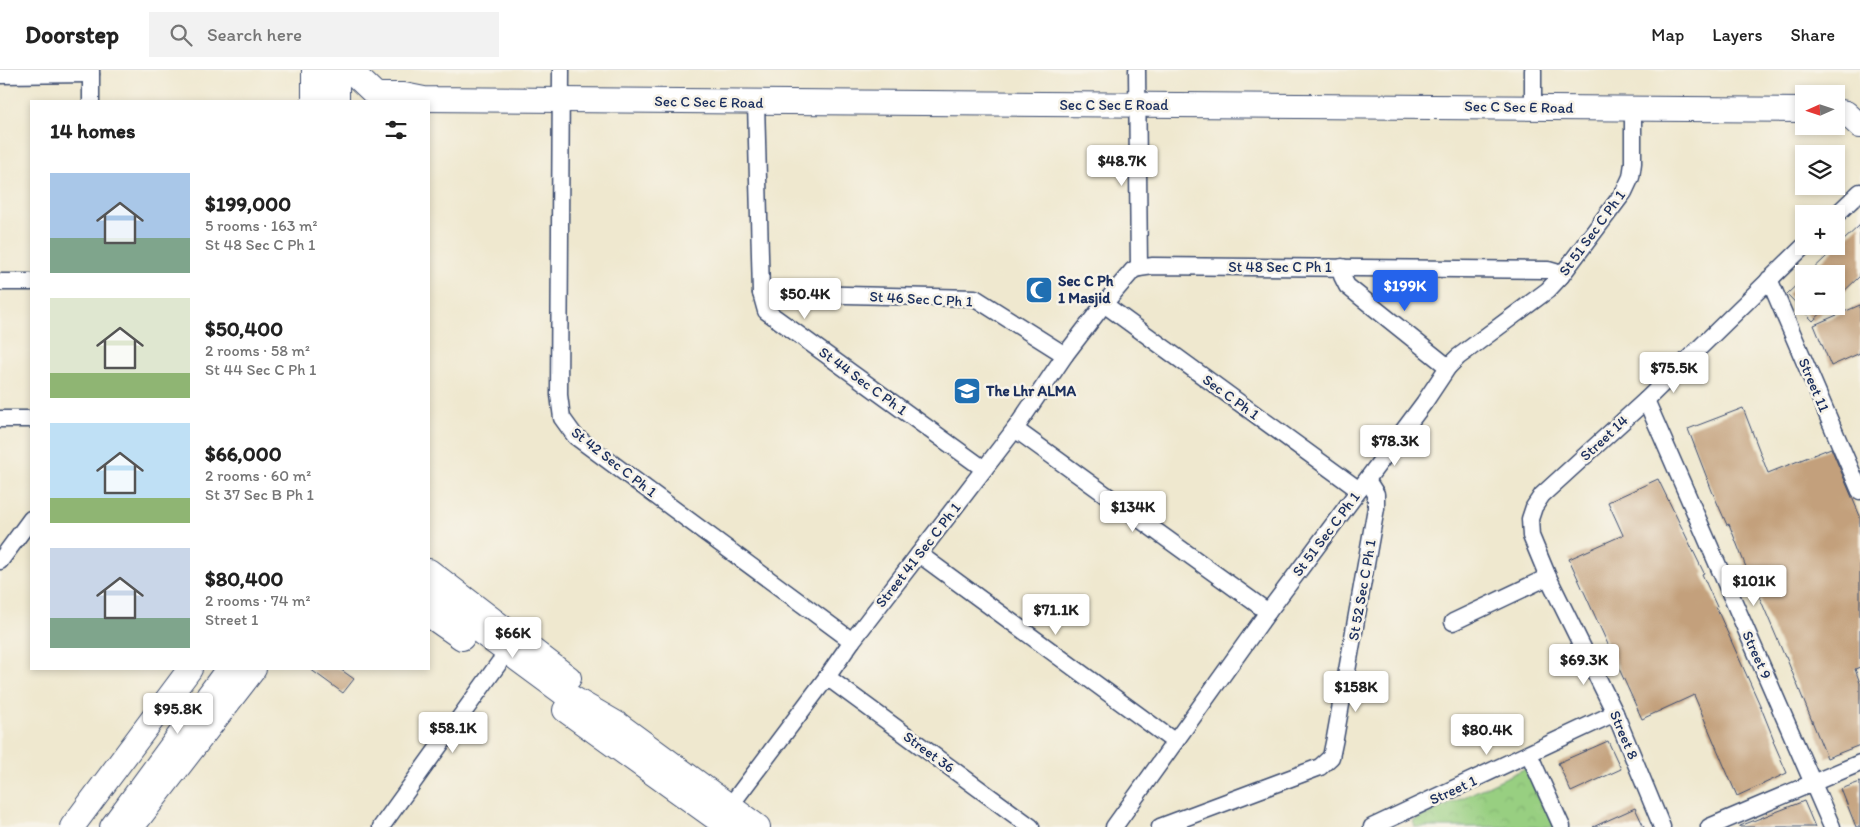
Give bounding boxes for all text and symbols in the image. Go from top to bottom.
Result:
search box [149,12,499,57]
text: Doorstep [25,20,119,49]
icon: search [167,21,195,49]
text: Search here [207,23,302,46]
text: Map [1651,24,1684,46]
text: Layers [1712,24,1762,46]
text: Share [1790,24,1835,46]
north arrow [1795,85,1845,135]
map controls [1795,85,1845,315]
street label: Sec C Sec E Road [654,92,764,112]
street label: Sec C Sec E Road [1059,96,1169,114]
street label: Sec C Sec E Road [1464,97,1574,117]
icon: filters [382,116,410,144]
text: 14 homes [50,118,135,143]
pin: $48.7K [1081,144,1163,187]
button: layers [1795,145,1845,195]
text: $48.7K [1098,151,1146,170]
street label: St 51 Sec C Ph 1 [1555,187,1629,279]
text: $199,000 [205,191,291,216]
icon: home [90,193,150,253]
button: + [1795,205,1845,255]
text: 5 rooms · 163 m² [205,216,317,235]
text: St 48 Sec C Ph 1 [205,235,316,254]
street label: St 48 Sec C Ph 1 [1228,258,1332,276]
button: − [1795,265,1845,315]
pin: $199K [1370,270,1440,312]
place label: Sec C Ph 1 Masjid [1058,272,1114,308]
mosque icon: Sec C Ph 1 Masjid [1024,275,1054,305]
text: $199K [1384,276,1426,295]
pin: $50.4K [764,278,846,320]
text: $50.4K [780,284,830,303]
street label: St 46 Sec C Ph 1 [869,287,973,311]
text: $50,400 [205,316,283,341]
icon: home [90,318,150,378]
text: 2 rooms · 58 m² [205,341,310,360]
street label: St 44 Sec C Ph 1 [815,343,911,419]
pin: $75.5K [1633,352,1715,394]
street label: Street 11 [1795,355,1833,415]
text: $75.5K [1650,358,1698,377]
text: St 44 Sec C Ph 1 [205,360,316,379]
street label: Sec C Ph 1 [1199,370,1263,424]
school or university icon: The Lhr ALMA [952,376,982,406]
place label: The Lhr ALMA [985,382,1077,400]
street label: Street 14 [1576,411,1632,465]
street label: St 42 Sec C Ph 1 [568,423,660,501]
pin: $78.3K [1354,424,1436,467]
text: $78.3K [1371,431,1419,450]
text: $66,000 [205,441,282,466]
icon: home [90,443,150,503]
text: 2 rooms · 60 m² [205,466,311,485]
text: St 37 Sec B Ph 1 [205,485,314,504]
street label: St 51 Sec C Ph 1 [1288,488,1364,580]
pin: $134K [1098,490,1168,533]
text: $134K [1111,497,1155,516]
street label: Street 41 Sec C Ph 1 [871,499,965,611]
street label: St 52 Sec C Ph 1 [1344,538,1380,642]
pin: $101K [1719,564,1789,607]
text: $80,400 [205,566,284,591]
icon: home [90,568,150,628]
text: $101K [1732,571,1776,590]
text: 2 rooms · 74 m² [205,591,310,610]
pin: $71.1K [1015,594,1097,636]
text: $71.1K [1033,600,1079,619]
text: Street 1 [205,610,258,629]
pin: $66K [483,616,543,659]
text: $66K [495,623,531,642]
street label: Street 9 [1738,628,1776,682]
pin: $69.3K [1543,644,1625,686]
text: $69.3K [1560,650,1608,669]
pin: $158K [1321,670,1391,713]
text: $158K [1335,677,1377,696]
pin: $95.8K [137,692,219,735]
text: $95.8K [154,699,202,718]
street label: Street 8 [1606,708,1642,762]
pin: $58.1K [412,712,494,754]
pin: $80.4K [1446,714,1528,756]
text: $58.1K [430,718,476,737]
text: $80.4K [1462,720,1512,739]
street label: Street 36 [900,727,958,777]
street label: Street 1 [1427,771,1479,809]

